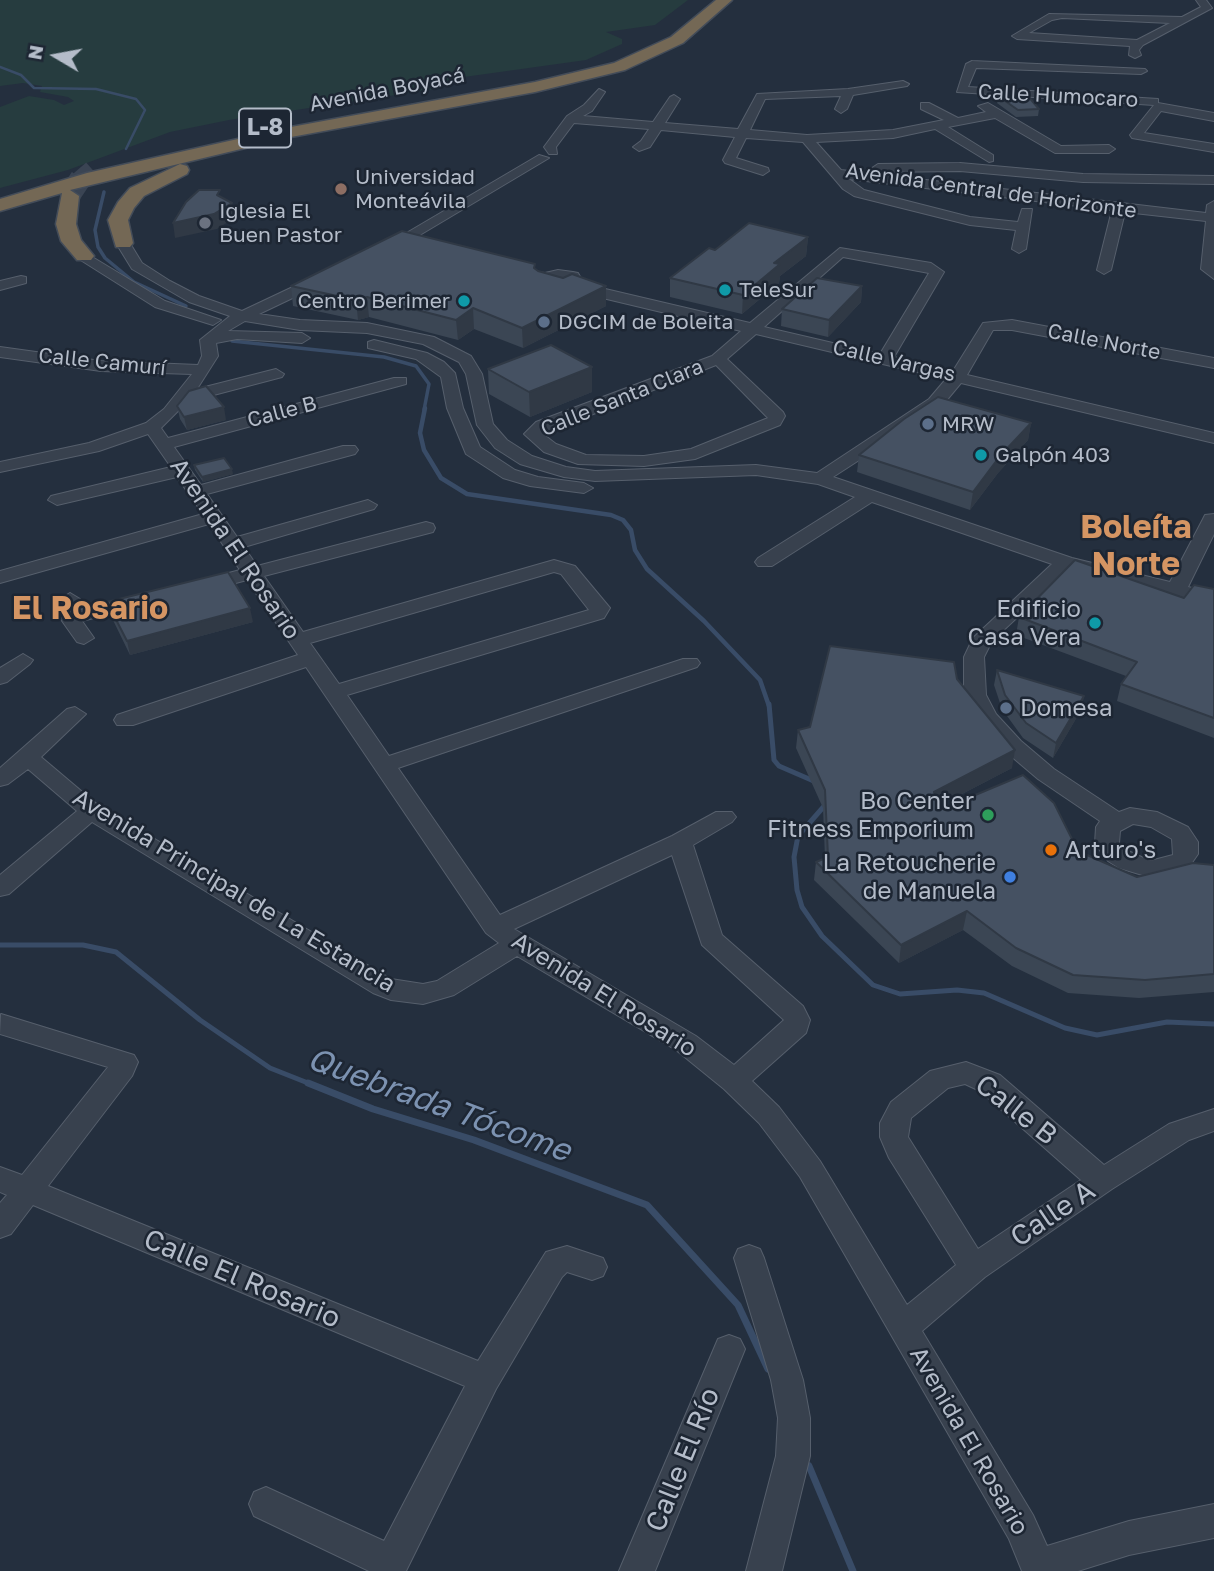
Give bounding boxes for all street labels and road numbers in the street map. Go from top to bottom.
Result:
street label: Avenida Boyacá [307,63,467,117]
street label: Calle Humocaro [977,79,1139,113]
road number: L-8 [239,108,291,148]
street label: Avenida Central de Horizonte [844,158,1138,224]
street label: Calle Norte [1045,319,1163,365]
street label: Calle Vargas [830,335,958,387]
street label: Calle Camurí [37,343,167,381]
street label: Calle Santa Clara [537,354,707,442]
street label: Calle B [245,391,319,433]
street label: Avenida El Rosario [164,453,306,645]
street label: Avenida Principal de La Estancia [67,783,401,999]
street label: Avenida El Rosario [506,927,702,1063]
street label: Calle B [968,1068,1064,1152]
street label: Calle A [1004,1174,1102,1254]
street label: Calle El Rosario [139,1222,345,1336]
street label: Avenida El Rosario [903,1342,1035,1540]
street label: Calle El Río [639,1383,727,1537]

